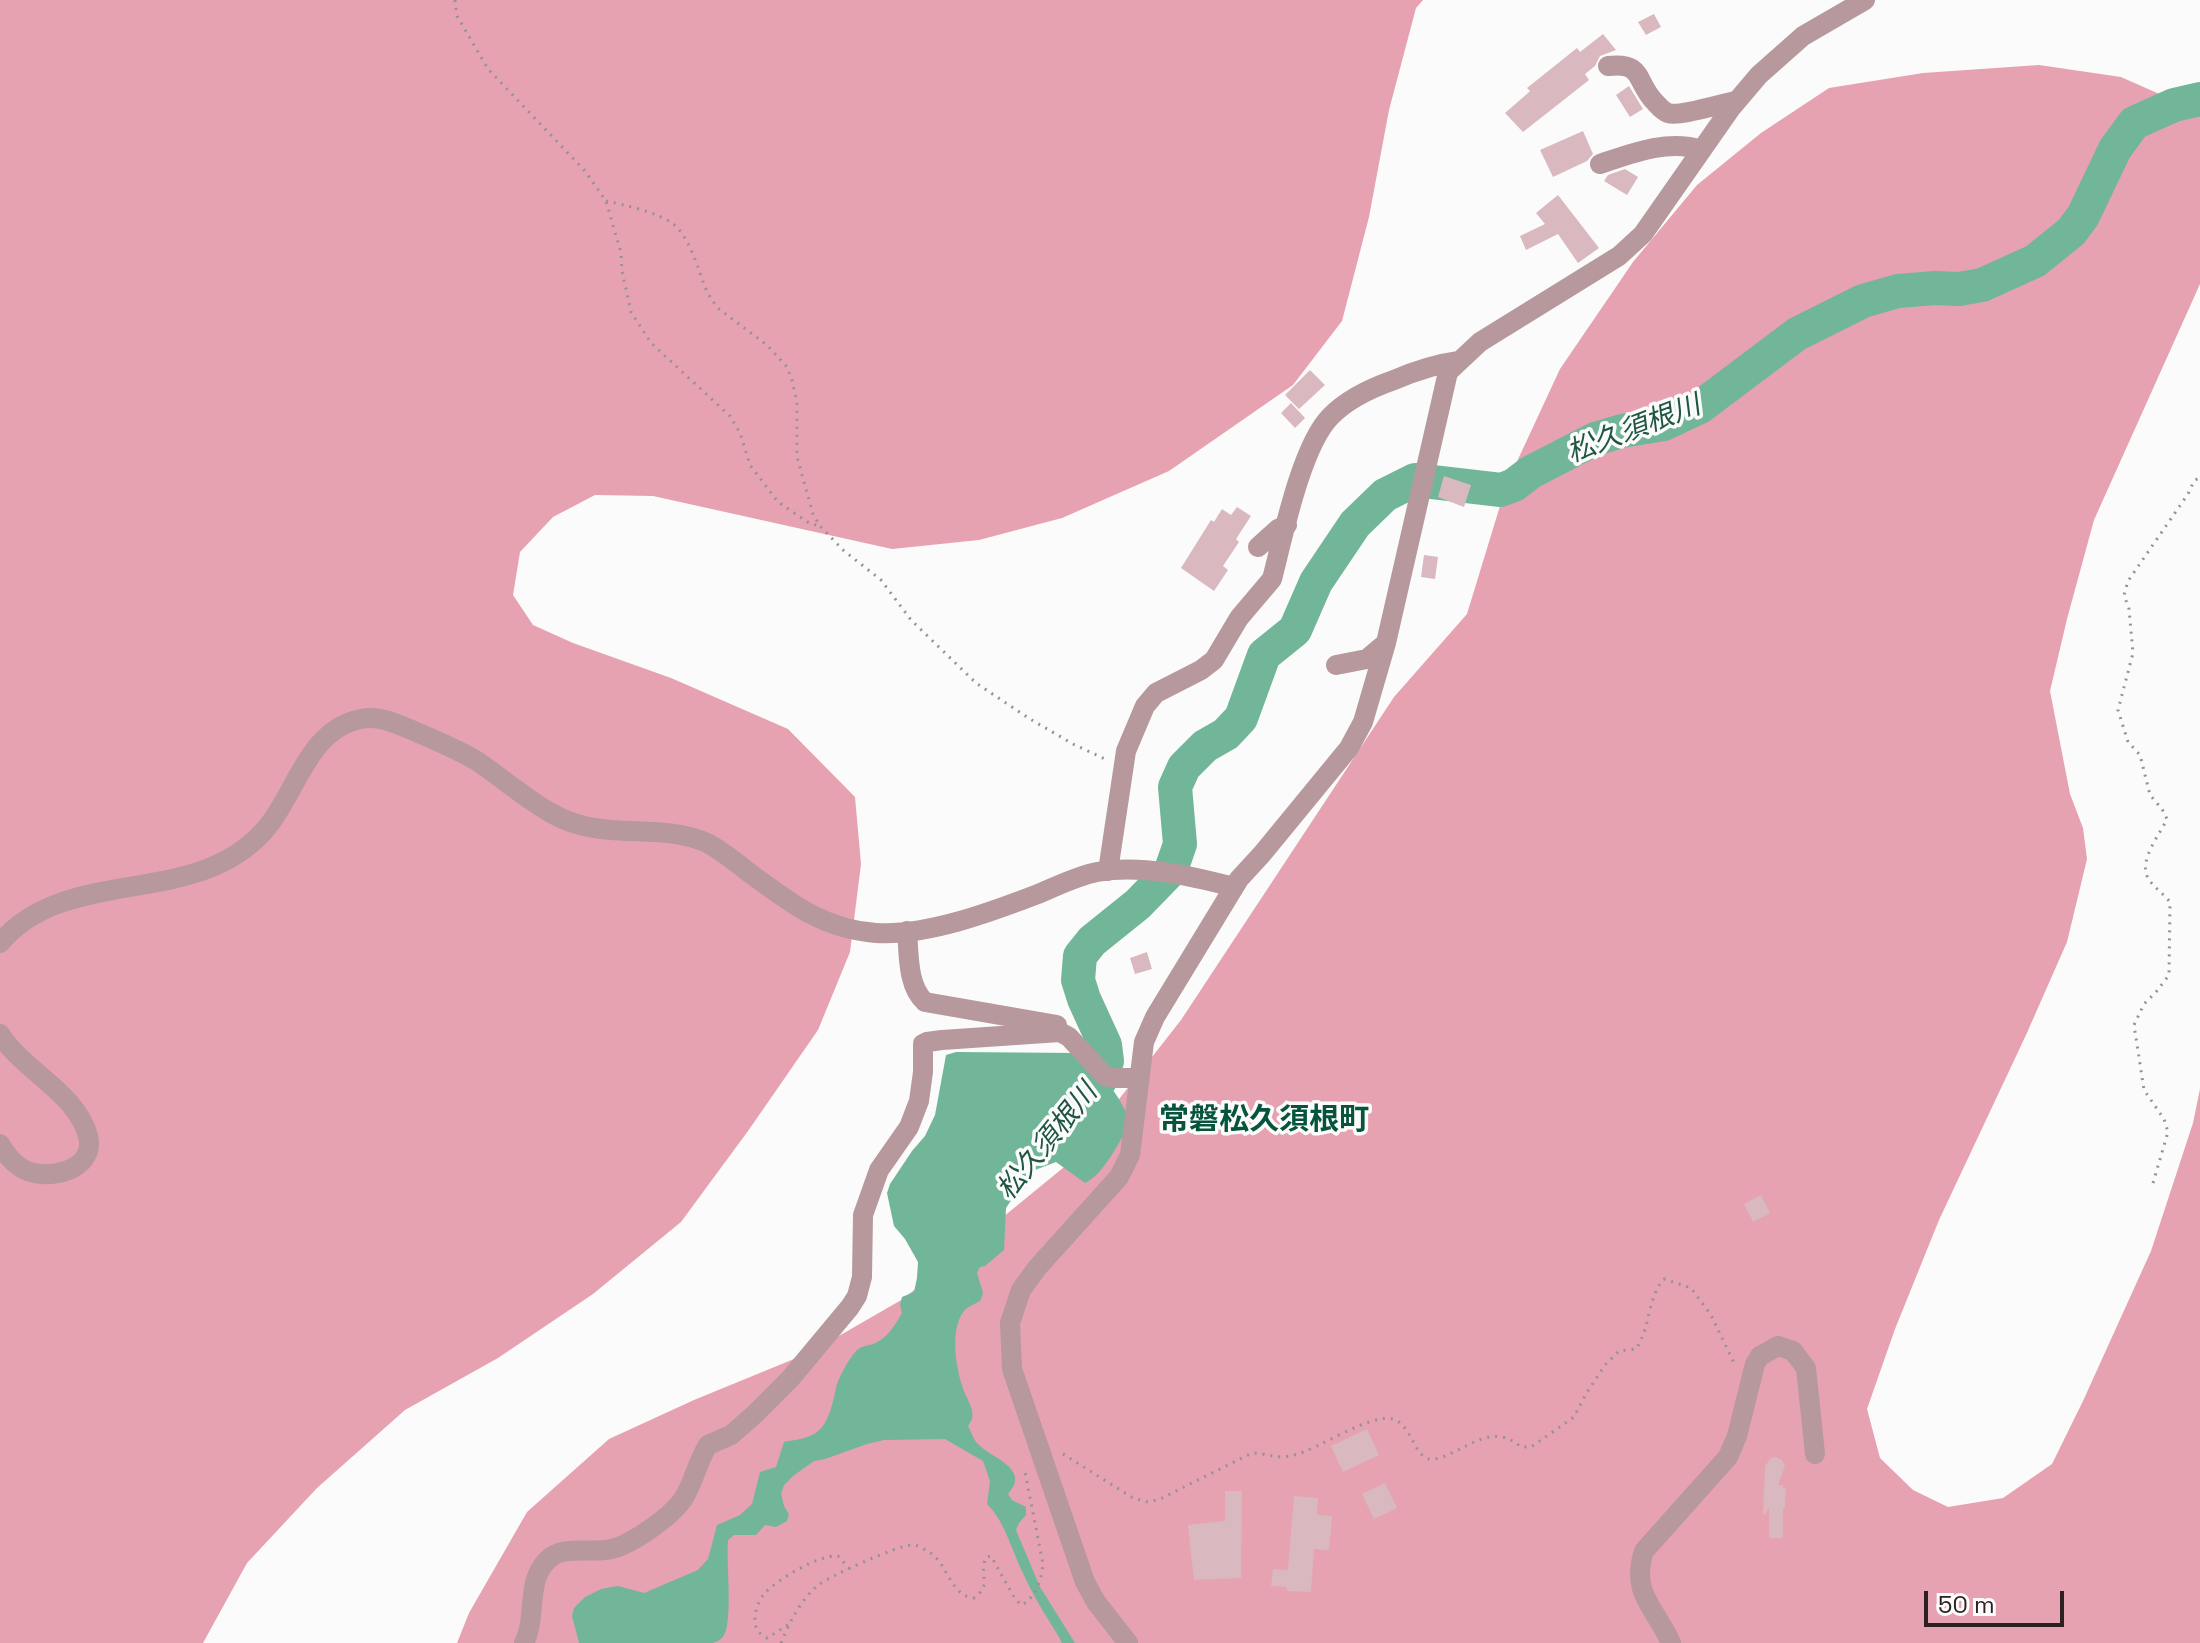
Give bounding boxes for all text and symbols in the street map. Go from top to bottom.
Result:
water label: 松久須根川 [1563,389,1705,471]
water label: 松久須根川 [991,1077,1105,1207]
district label: 常磐松久須根町 [1159,1103,1369,1139]
scale bar [1928,1575,2068,1625]
text: 50 m [1938,1589,1995,1620]

